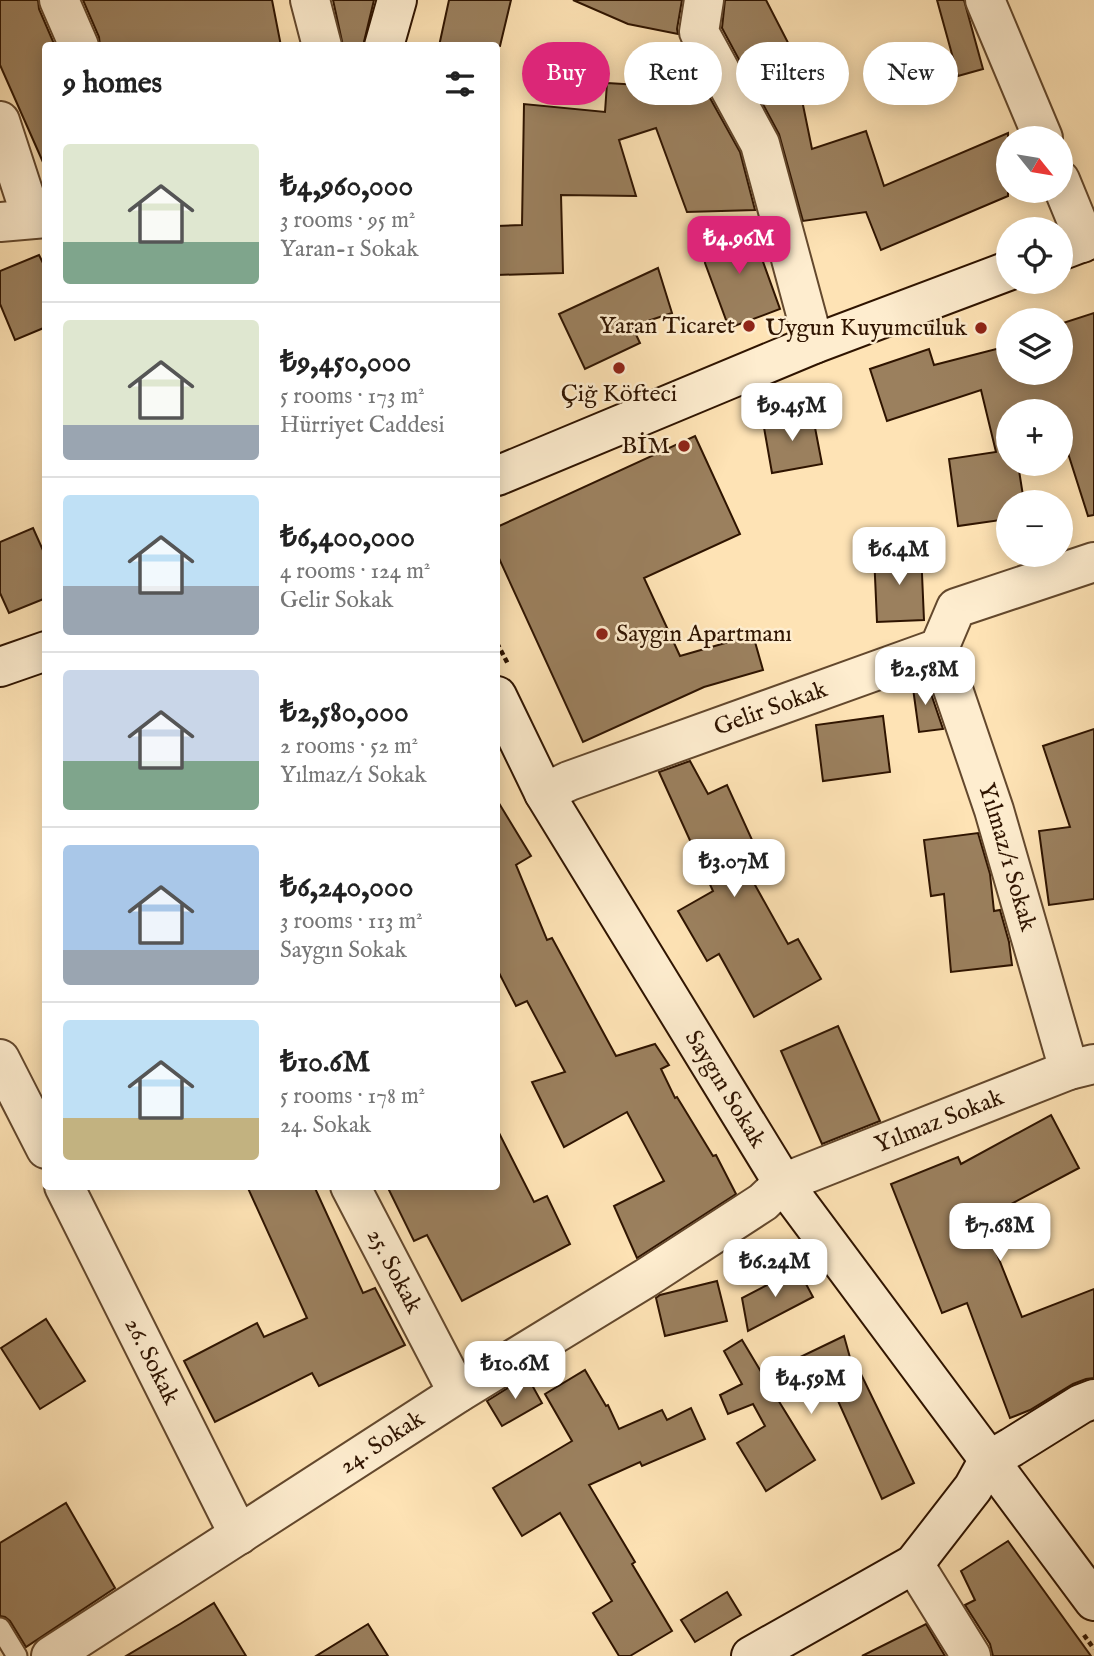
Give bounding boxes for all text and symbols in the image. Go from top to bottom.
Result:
chip: Buy [522,42,610,105]
chip: Rent [624,42,722,105]
chip: Filters [736,42,849,105]
chip: New [863,42,958,105]
text: 9 homes [63,65,162,103]
icon: filters [441,65,479,103]
north arrow [996,126,1073,203]
map controls [996,126,1073,567]
text: ₺4,960,000 [280,168,413,206]
icon: home [119,172,203,256]
text: 3 rooms · 95 m² [280,206,415,235]
pin: ₺4.96M [682,216,796,276]
button: locate [996,217,1073,294]
text: ₺4.96M [703,224,775,253]
text: Yaran-1 Sokak [280,235,419,264]
button: layers [996,308,1073,385]
place label: Yaran Ticaret [599,311,735,342]
place label: Uygun Kuyumculuk [765,313,967,344]
marker: Yaran Ticaret [741,318,757,334]
marker: Uygun Kuyumculuk [973,320,989,336]
text: ₺9,450,000 [280,344,411,382]
icon: home [119,348,203,432]
marker: Çiğ Köfteci [611,360,627,376]
place label: Çiğ Köfteci [561,379,677,410]
text: 5 rooms · 173 m² [280,382,425,411]
pin: ₺9.45M [735,384,849,443]
text: ₺9.45M [757,391,827,420]
button: + [996,399,1073,476]
text: Hürriyet Caddesi [280,411,445,440]
place label: BİM [621,431,670,462]
marker: BİM [676,438,692,454]
button: − [996,490,1073,567]
text: ₺6,400,000 [280,519,415,557]
icon: home [119,523,203,607]
pin: ₺6.4M [850,528,948,587]
text: ₺6.4M [869,535,929,564]
text: 4 rooms · 124 m² [280,557,430,586]
text: Gelir Sokak [280,586,393,615]
place label: Saygın Apartmanı [616,619,792,650]
marker: Saygın Apartmanı [594,626,610,642]
pin: ₺2.58M [868,648,982,707]
text: ₺2.58M [891,655,959,684]
street label: Gelir Sokak [710,674,832,743]
text: ₺2,580,000 [280,694,409,732]
icon: home [119,698,203,782]
text: 2 rooms · 52 m² [280,732,418,761]
text: Yılmaz/1 Sokak [280,761,427,790]
street label: Yılmaz/1 Sokak [970,779,1044,935]
pin: ₺3.07M [677,839,791,899]
text: ₺3.07M [699,847,769,876]
text: ₺6,240,000 [280,869,414,907]
icon: home [119,873,203,957]
text: 3 rooms · 113 m² [280,907,423,936]
text: Saygın Sokak [280,936,407,965]
street label: Saygın Sokak [678,1024,773,1154]
text: ₺10.6M [280,1044,370,1082]
icon: home [119,1048,203,1132]
text: 5 rooms · 178 m² [280,1082,425,1111]
street label: Yılmaz Sokak [870,1082,1008,1161]
text: 24. Sokak [280,1111,371,1140]
pin: ₺7.68M [943,1204,1057,1263]
text: ₺7.68M [965,1211,1035,1240]
street label: 25. Sokak [359,1223,429,1319]
pin: ₺6.24M [718,1240,832,1299]
text: ₺6.24M [739,1247,811,1276]
street label: 26. Sokak [117,1313,187,1410]
pin: ₺10.6M [458,1342,572,1401]
text: ₺10.6M [480,1349,550,1378]
pin: ₺4.59M [754,1356,868,1416]
text: ₺4.59M [776,1364,846,1393]
street label: 24. Sokak [334,1403,430,1481]

